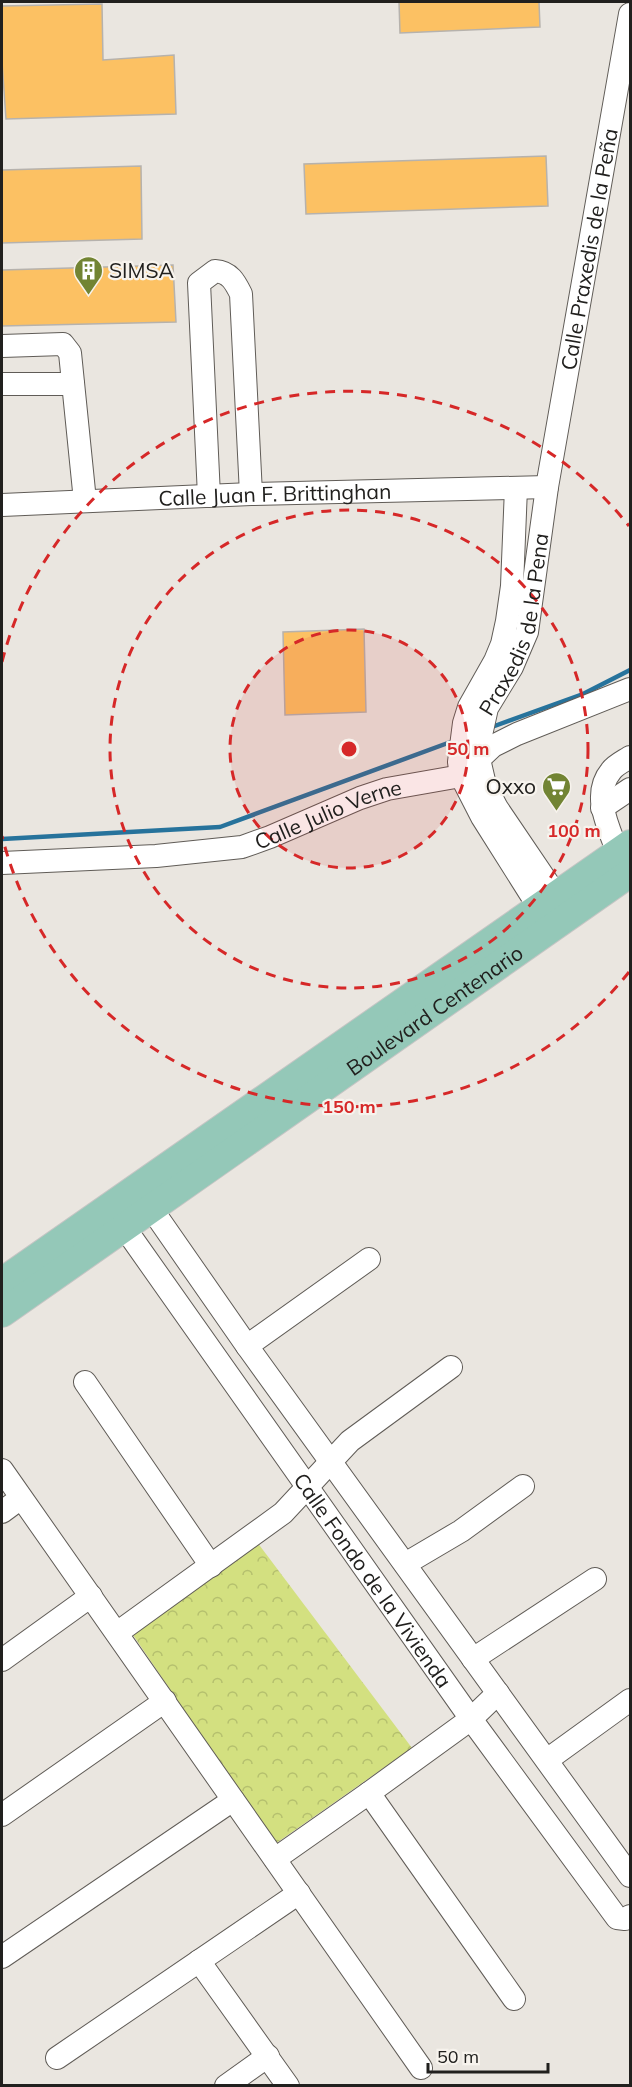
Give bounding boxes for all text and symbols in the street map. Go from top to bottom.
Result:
street label: Calle Praxedis de la Peña [555,126,623,372]
building icon: SIMSA [72,254,104,296]
place label: SIMSA [109,257,175,283]
street label: Calle Juan F. Brittinghan [158,478,392,511]
street label: Praxedis de la Pena [473,531,554,720]
text: 50 m [447,737,489,760]
centre of rings [339,739,359,759]
supermarket icon: Oxxo [541,770,573,812]
place label: Oxxo [486,773,536,799]
street label: Calle Julio Verne [251,774,403,854]
text: 100 m [547,819,601,842]
street label: Boulevard Centenario [341,939,528,1081]
text: 150 m [322,1095,376,1118]
street label: Calle Fondo de la Vivienda [288,1468,458,1692]
scale bar [428,2036,548,2074]
text: 50 m [437,2045,479,2068]

